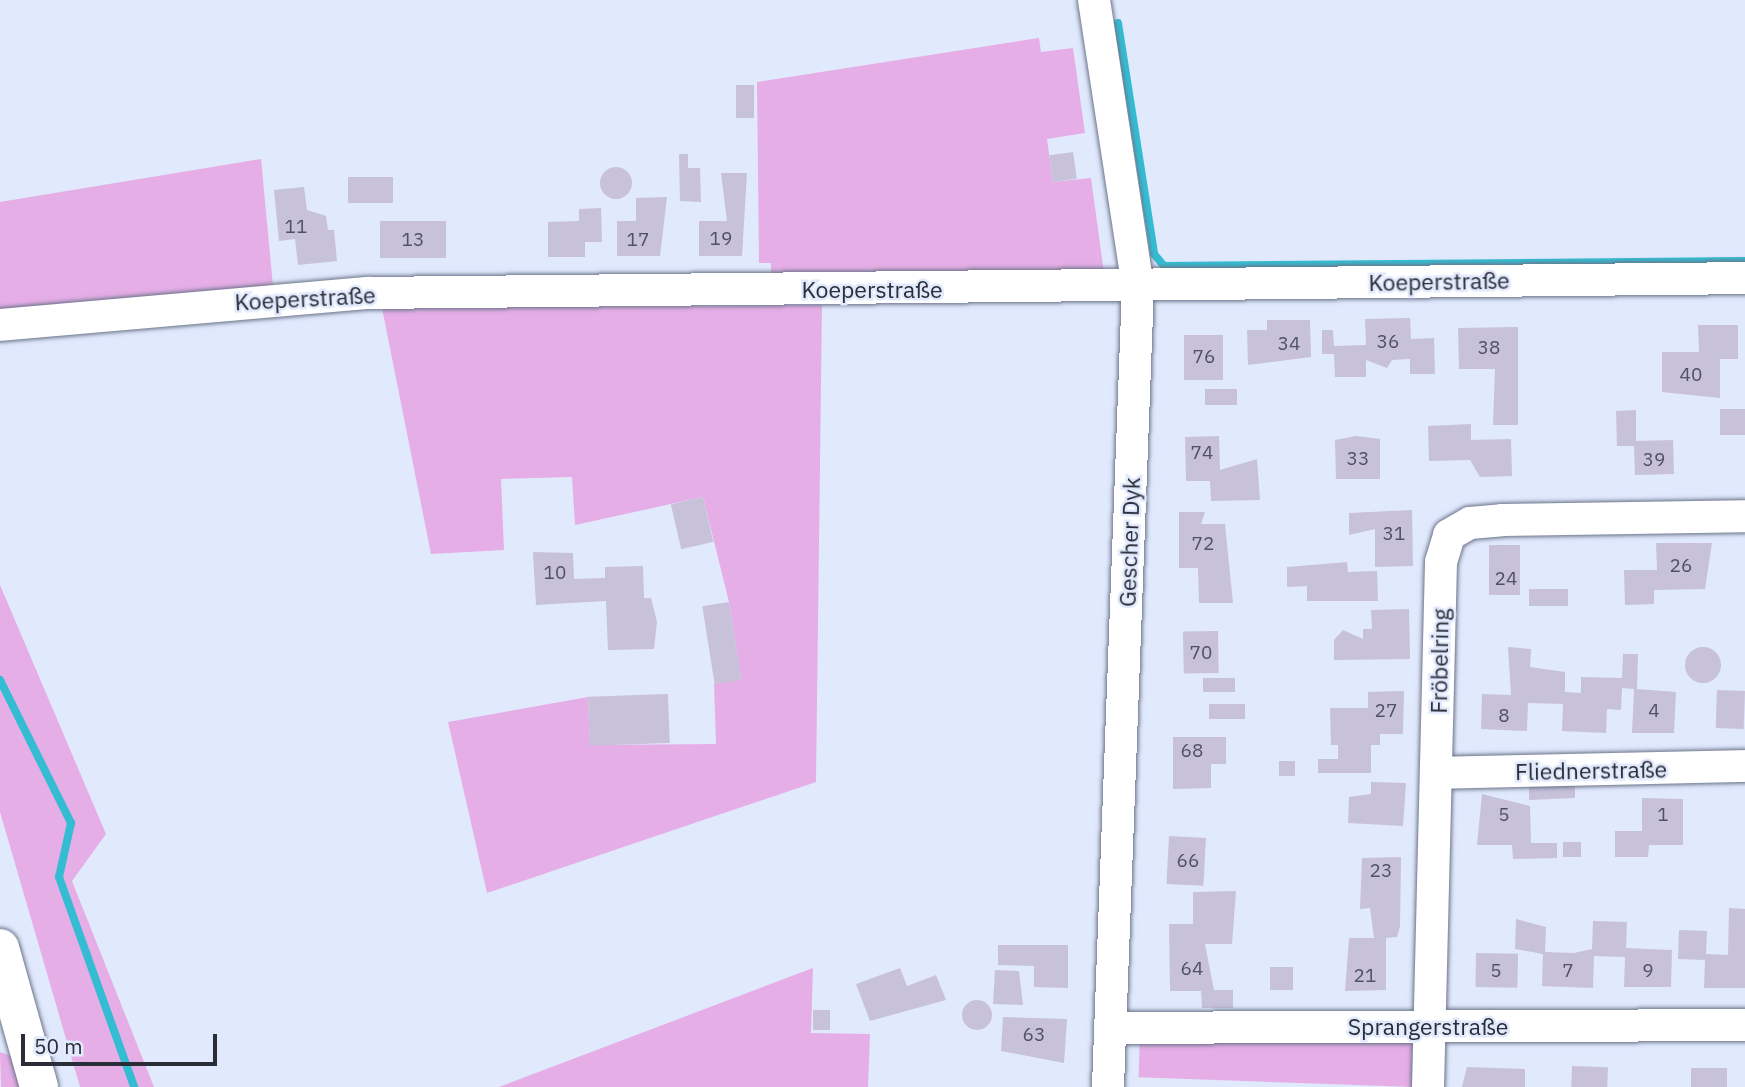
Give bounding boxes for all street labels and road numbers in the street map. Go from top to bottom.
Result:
street label: Koeperstraße [1368,266,1510,296]
street label: Koeperstraße [801,275,943,303]
street label: Koeperstraße [234,281,376,315]
street label: Gescher Dyk [1113,477,1145,607]
street label: Fröbelring [1424,608,1454,714]
street label: Fliednerstraße [1515,755,1667,785]
street label: Sprangerstraße [1348,1012,1508,1040]

